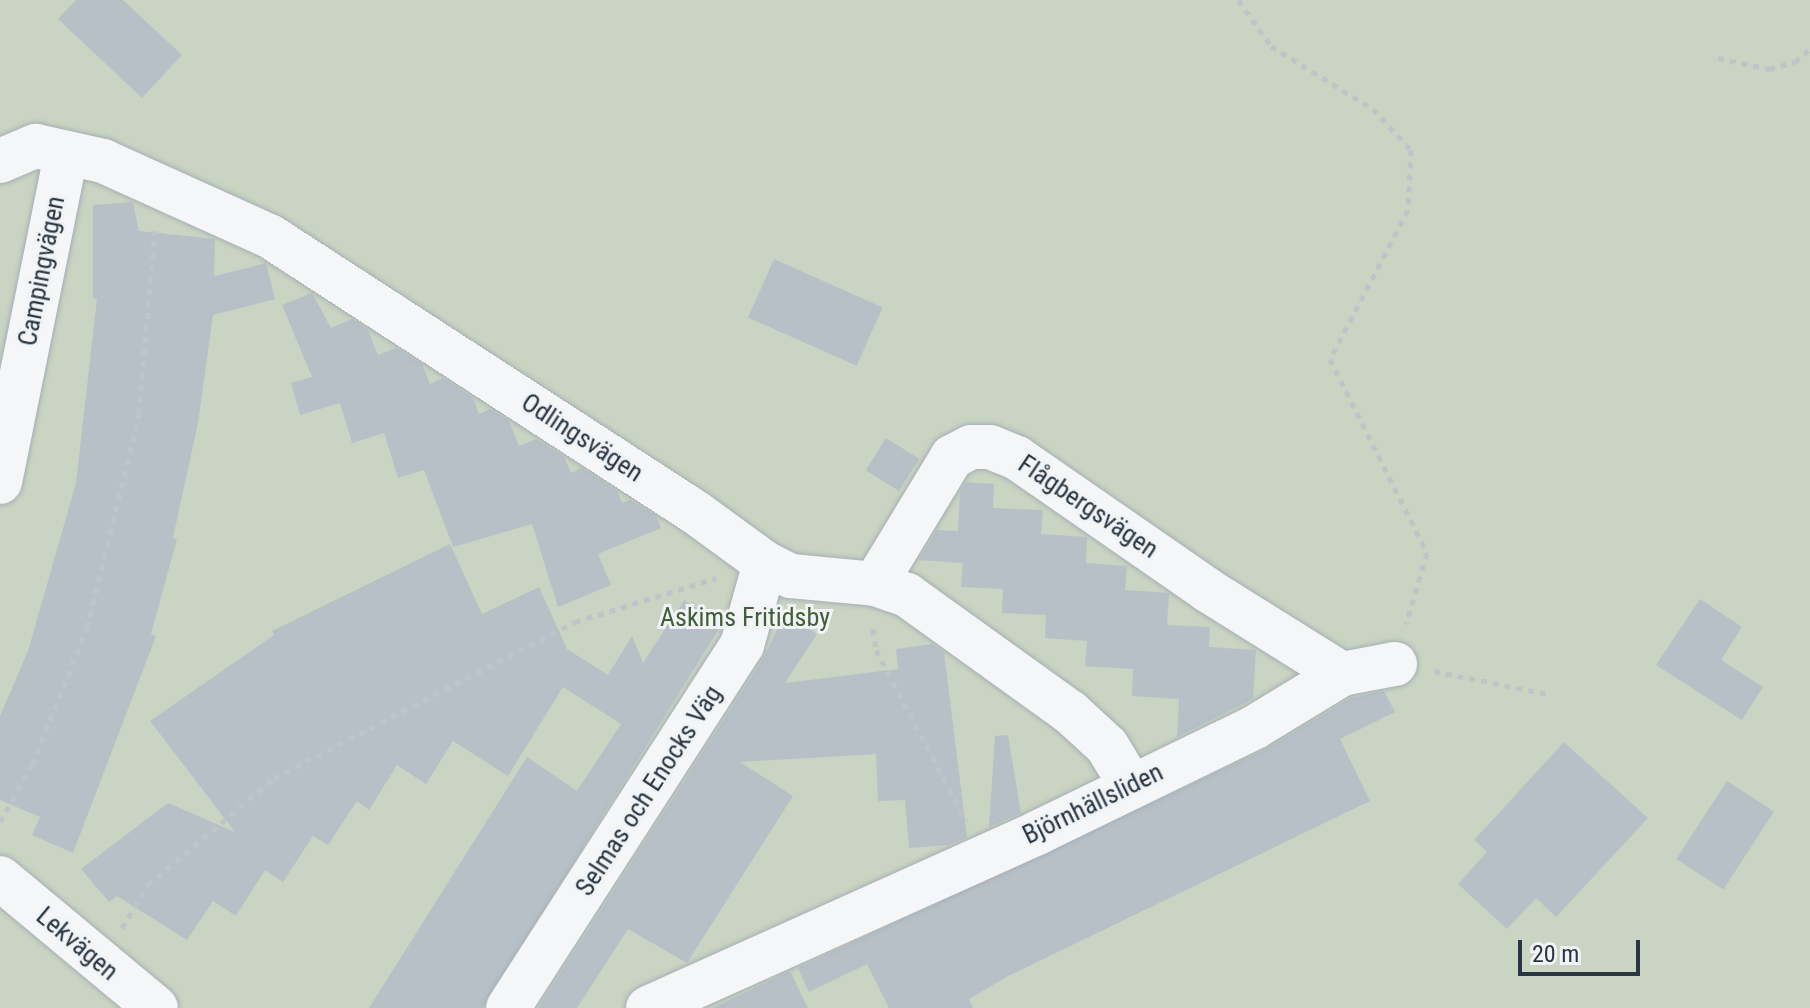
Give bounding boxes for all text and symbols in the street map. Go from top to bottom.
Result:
street label: Campingvägen [12,193,72,349]
street label: Odlingsvägen [515,387,649,489]
street label: Flågbergsvägen [1012,449,1164,565]
park label: Askims Fritidsby [660,602,830,634]
street label: Selmas och Enocks Väg [569,680,729,902]
street label: Björnhällsliden [1018,757,1168,851]
street label: Lekvägen [30,901,124,987]
scale bar [1522,924,1644,974]
text: 20 m [1532,940,1579,968]

